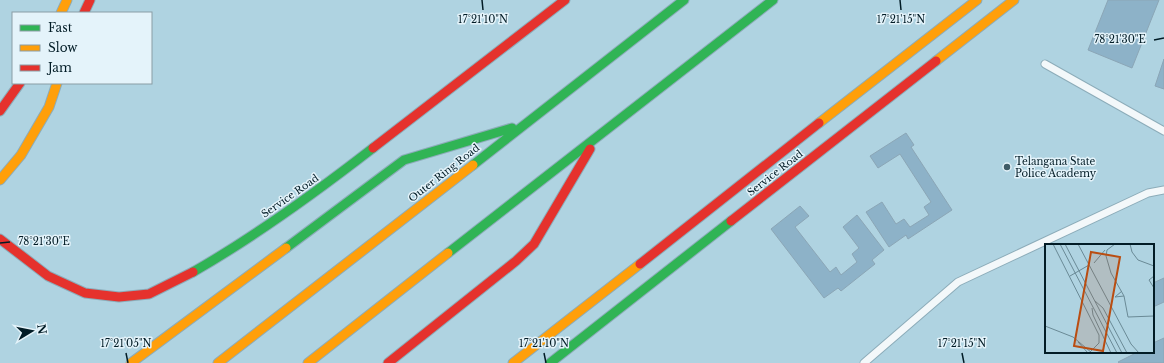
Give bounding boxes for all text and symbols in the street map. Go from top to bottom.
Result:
legend [12,12,152,84]
text: 17°21'10"N [458,13,508,26]
text: 17°21'15"N [877,13,925,26]
text: Fast [48,20,73,35]
text: 78°21'30"E [1094,33,1146,46]
text: Slow [48,40,78,55]
text: Jam [46,60,72,75]
street label: Outer Ring Road [406,141,482,205]
street label: Service Road [745,147,806,199]
place label: Telangana State Police Academy [1015,155,1097,180]
marker: Telangana State Police Academy [1002,162,1012,172]
street label: Service Road [259,171,321,221]
text: 78°21'30"E [18,235,70,248]
inset map [1045,244,1154,353]
north arrow [12,311,52,351]
text: N [34,323,50,336]
text: 17°21'05"N [100,337,152,350]
text: 17°21'10"N [519,337,569,350]
text: 17°21'15"N [938,337,986,350]

